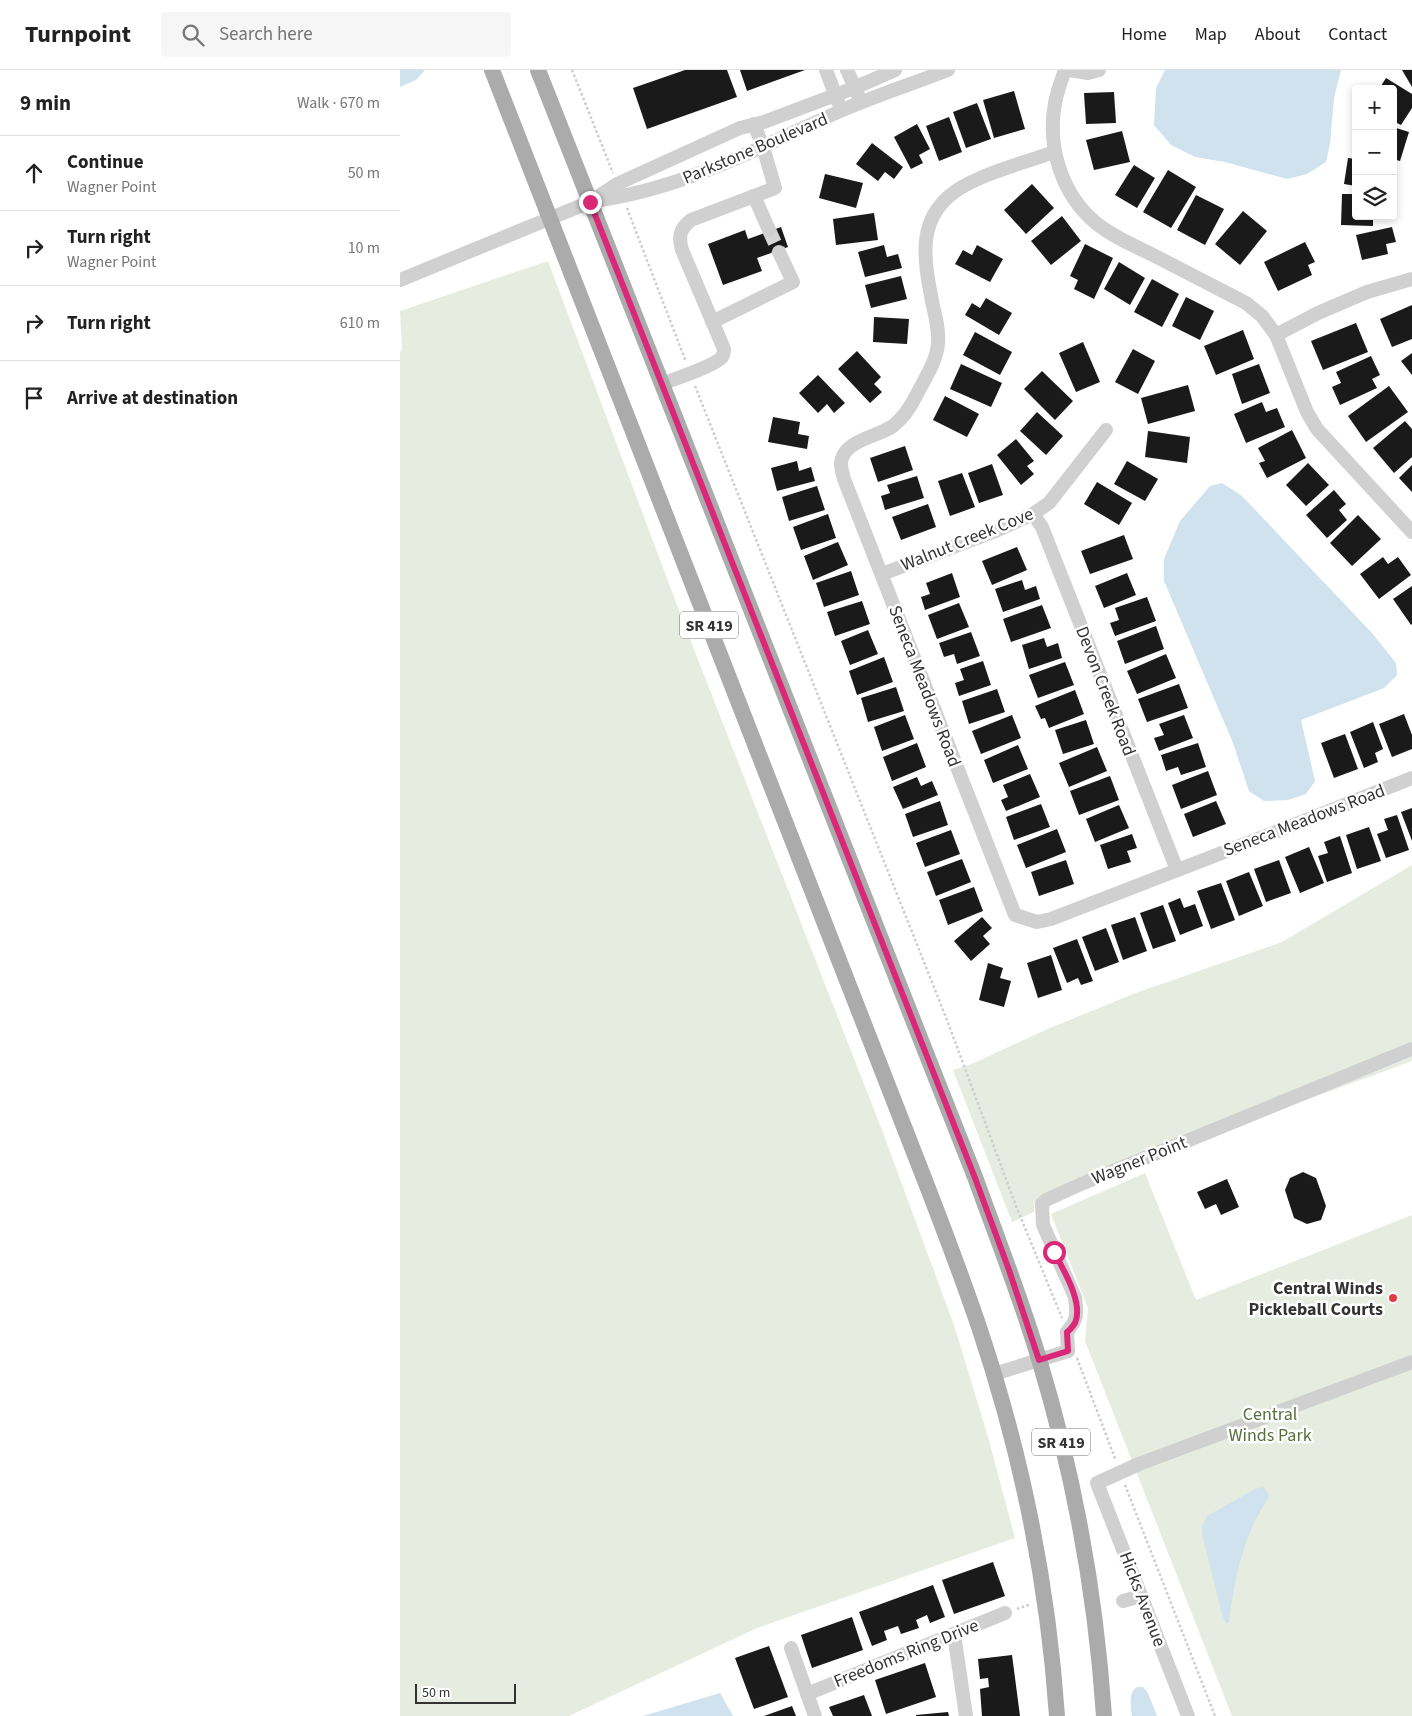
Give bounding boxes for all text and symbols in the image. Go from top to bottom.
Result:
search box [161,12,511,57]
text: Turnpoint [25,17,131,52]
icon: search [179,21,207,49]
text: Search here [219,21,313,48]
text: Home [1121,22,1167,47]
text: Map [1195,22,1227,47]
text: About [1255,22,1300,47]
text: Contact [1328,22,1387,47]
map controls [1352,85,1397,220]
button: + [1352,85,1397,130]
text: 9 min [20,88,71,118]
text: Walk · 670 m [297,92,380,114]
street label: Parkstone Boulevard [679,107,832,190]
button: − [1352,130,1397,175]
text: Continue [67,149,144,176]
icon: ahead [20,159,48,187]
text: 50 m [348,162,380,184]
button: layers [1352,175,1397,220]
text: Wagner Point [67,176,156,198]
route end [579,191,602,214]
text: Turn right [67,224,151,251]
icon: right [20,234,48,262]
text: 10 m [348,237,380,259]
text: Wagner Point [67,251,156,273]
icon: right [20,309,48,337]
text: Turn right [67,310,151,337]
text: 610 m [340,312,380,334]
icon: arrive [20,384,48,412]
text: Arrive at destination [67,385,238,412]
street label: Walnut Creek Cove [897,501,1037,577]
street label: Seneca Meadows Road [882,602,967,771]
road number: SR 419 [680,612,738,638]
street label: Devon Creek Road [1069,623,1142,760]
street label: Seneca Meadows Road [1220,778,1389,863]
street label: Wagner Point [1088,1130,1190,1191]
route start [1043,1241,1066,1264]
place label: Central Winds Pickleball Courts [1249,1276,1383,1322]
marker: Central Winds Pickleball Courts [1387,1292,1399,1304]
park label: Central Winds Park [1228,1402,1312,1448]
road number: SR 419 [1032,1428,1090,1455]
street label: Hicks Avenue [1113,1548,1172,1650]
street label: Freedoms Ring Drive [830,1613,983,1694]
scale bar [415,1681,516,1704]
text: 50 m [422,1683,450,1703]

